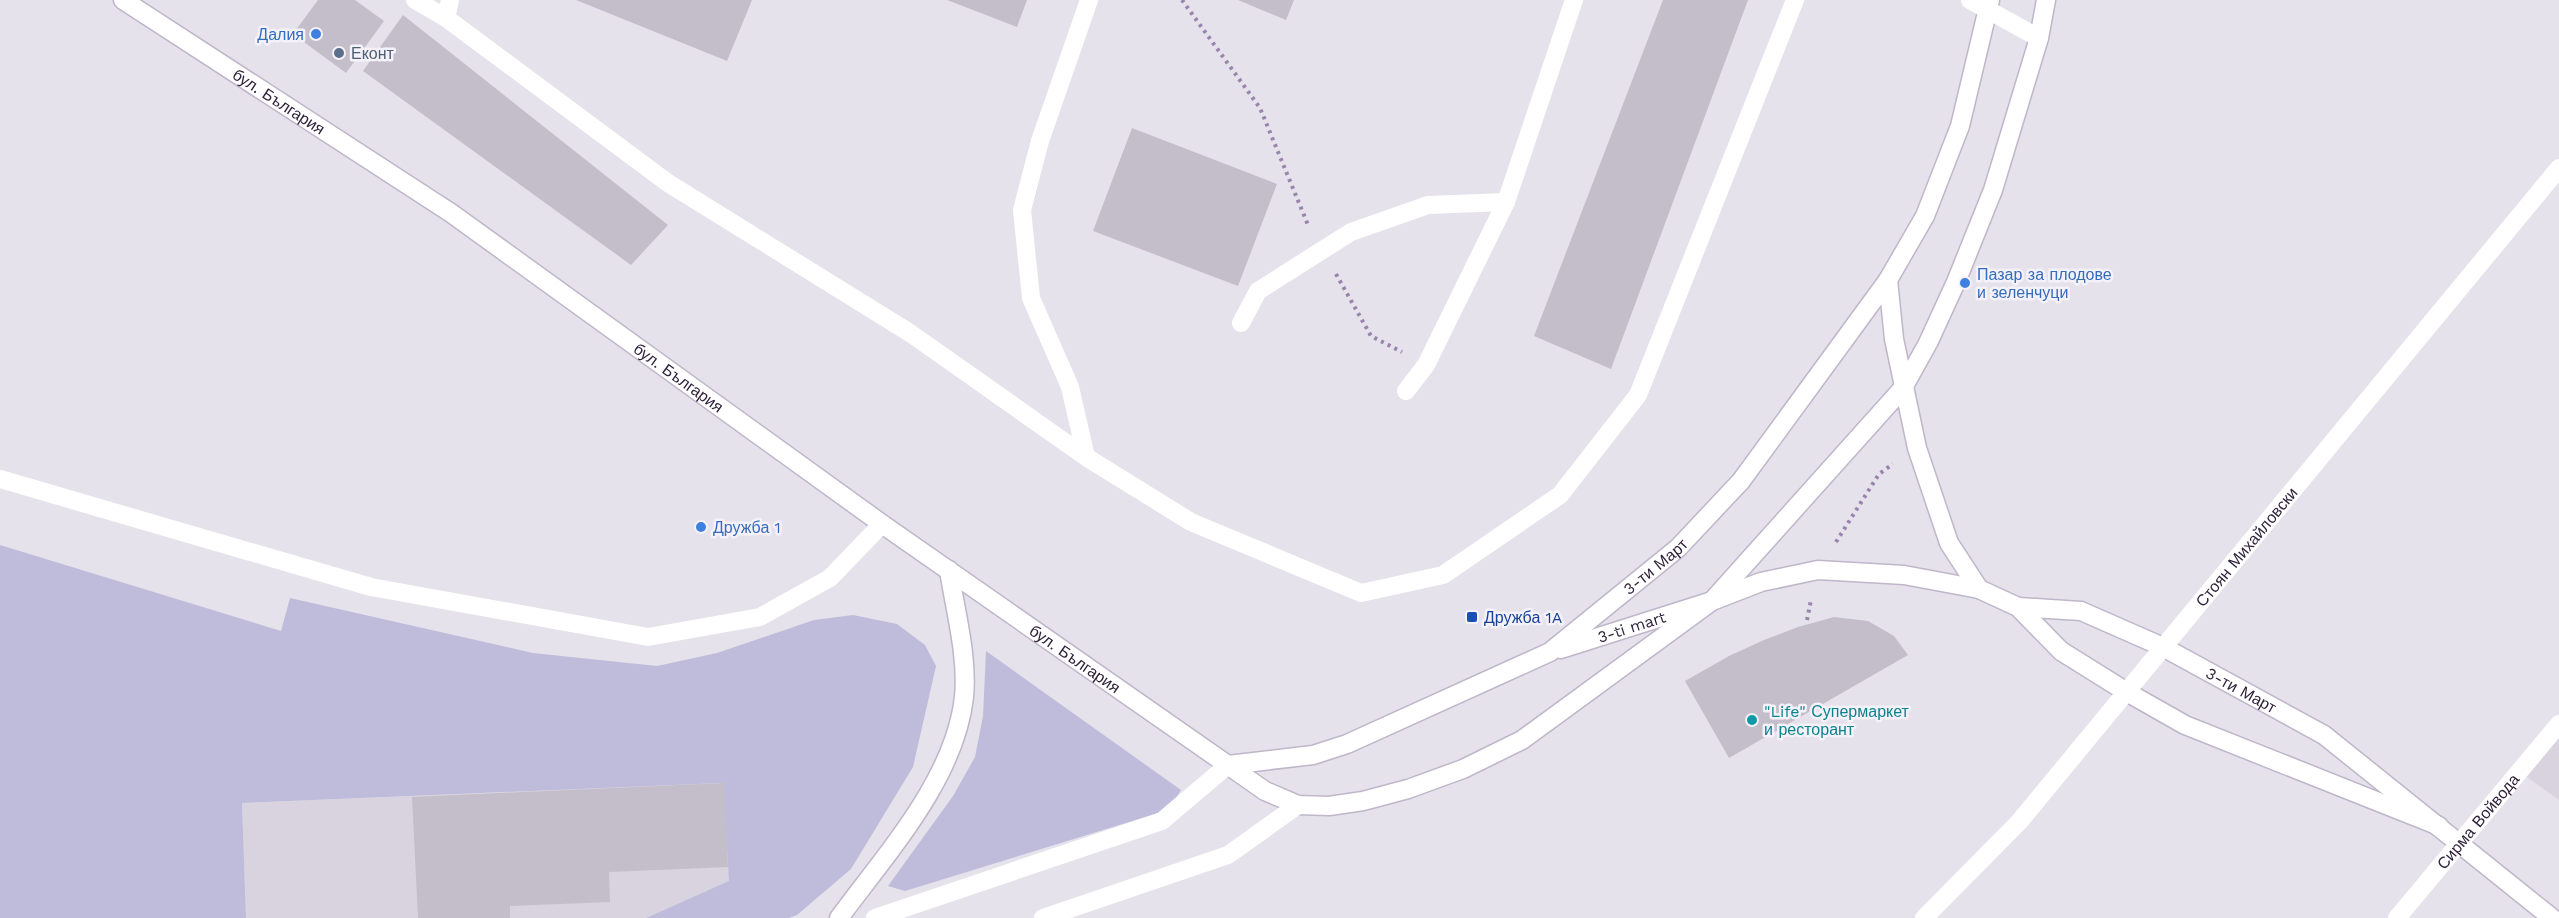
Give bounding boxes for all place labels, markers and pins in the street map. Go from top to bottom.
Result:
place label: Далия [257,25,304,44]
marker: Далия [309,27,323,41]
place label: Еконт [351,44,395,63]
marker: Еконт [332,46,346,60]
place label: Пазар за плодове и зеленчуци [1977,265,2112,302]
marker: Пазар за плодове и зеленчуци [1958,276,1972,290]
place label: Дружба 1 [713,518,781,537]
marker: Дружба 1 [694,520,708,534]
place label: Дружба 1A [1484,608,1563,627]
marker: Дружба 1A [1465,610,1479,624]
place label: "Life" Супермаркет и ресторант [1764,702,1910,739]
marker: "Life" Супермаркет и ресторант [1745,713,1759,727]

